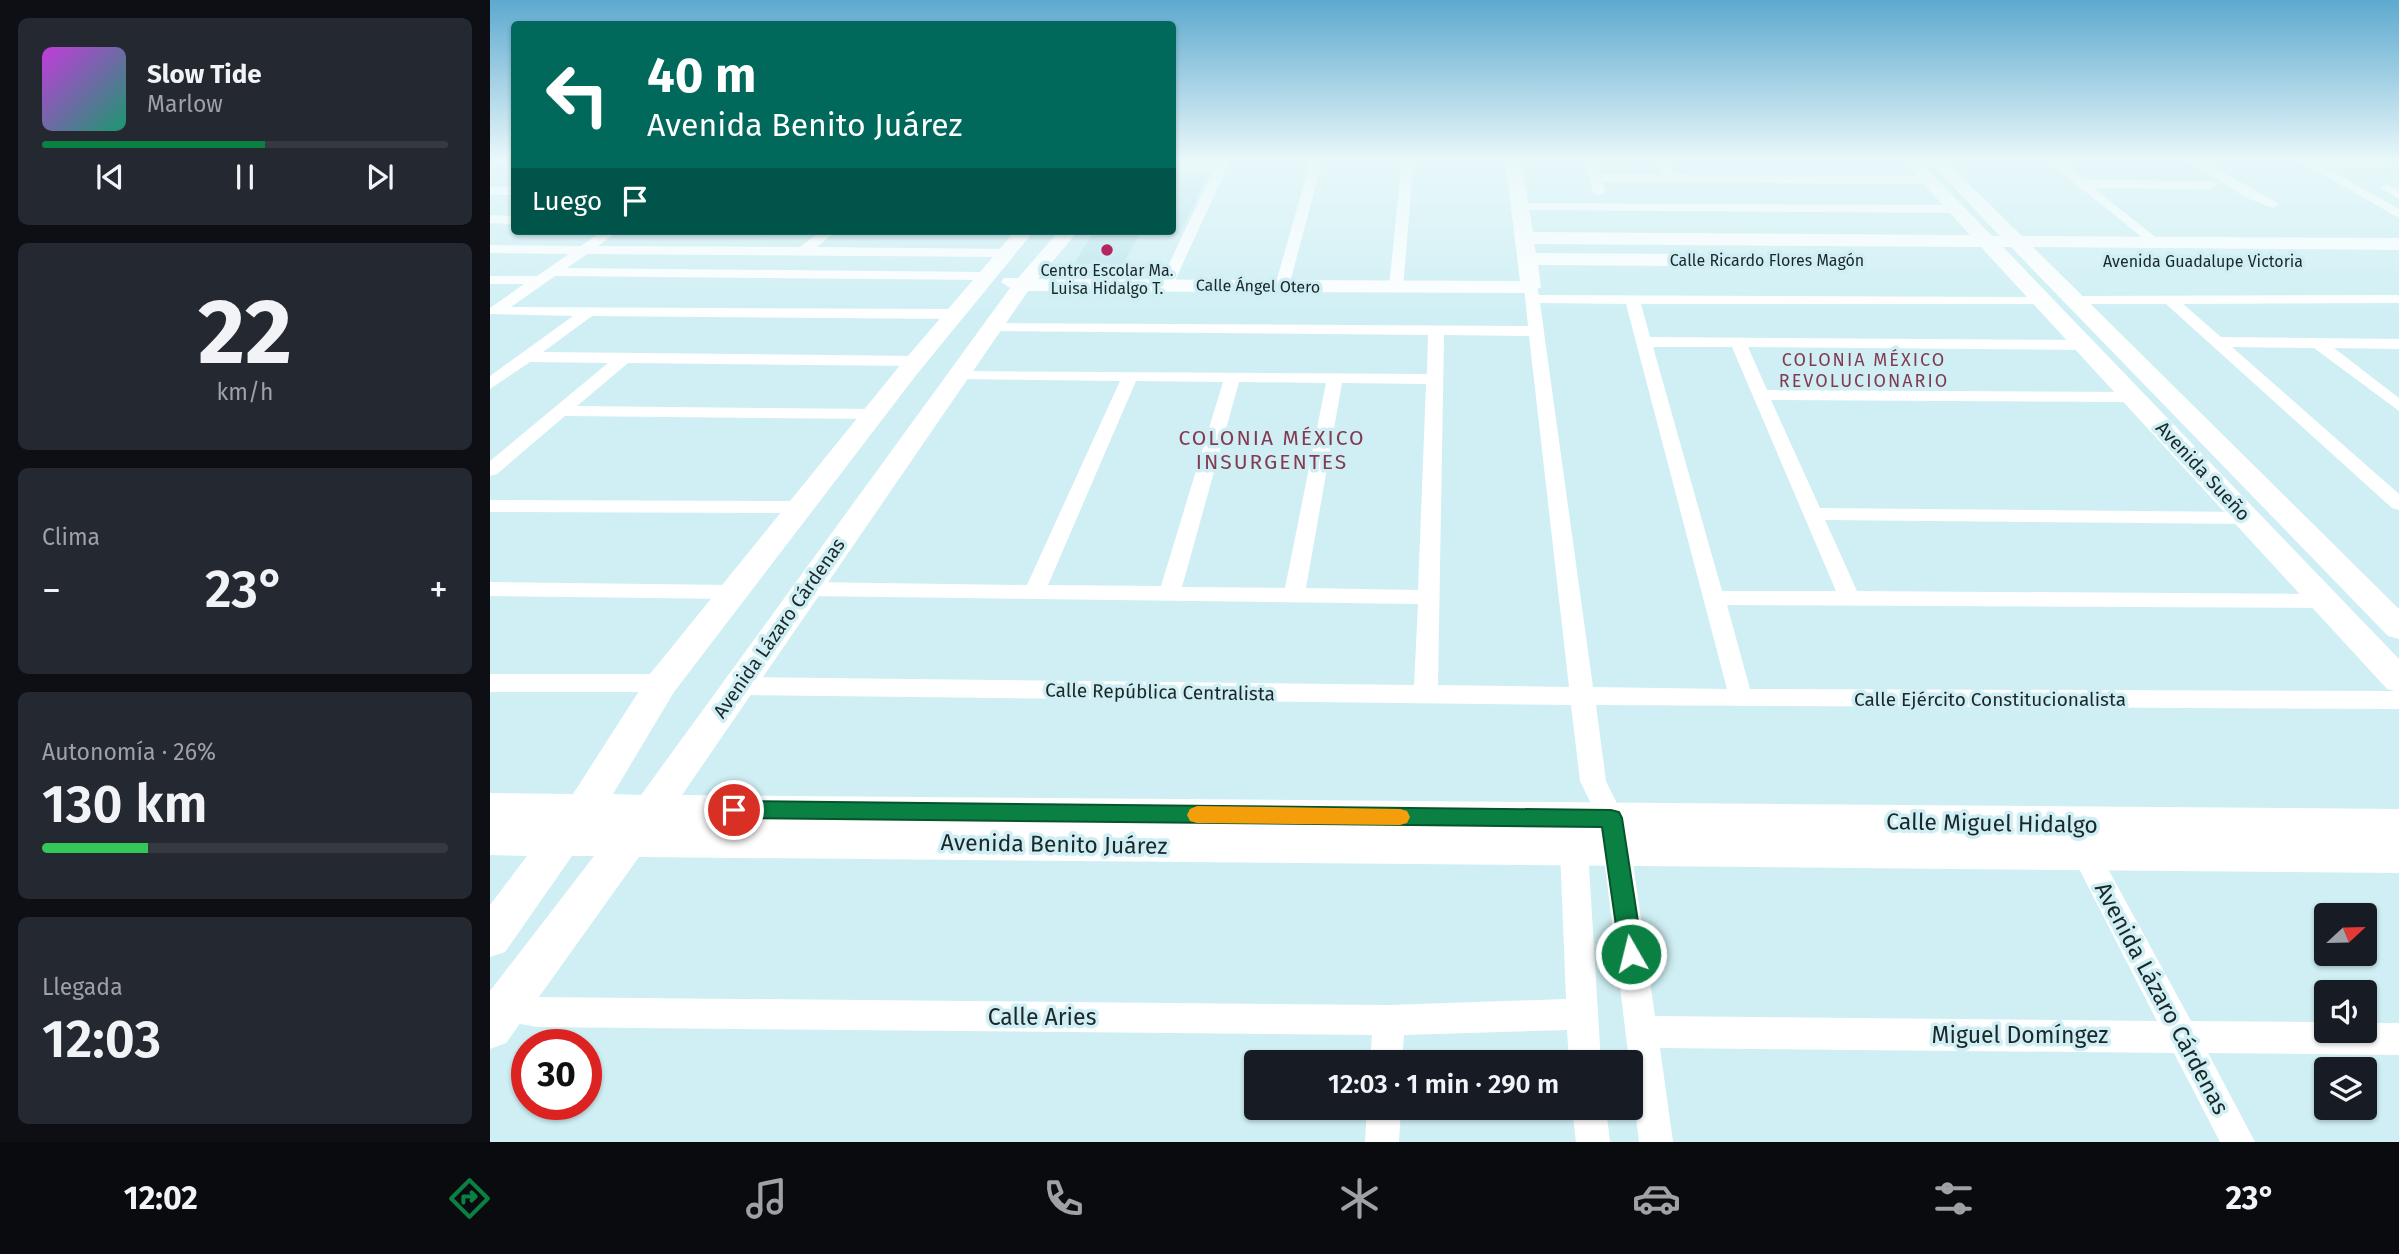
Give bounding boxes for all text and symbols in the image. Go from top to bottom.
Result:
text: 40 m [647,46,756,105]
icon: left [532,49,623,140]
text: Slow Tide [147,59,262,90]
text: Marlow [147,90,223,118]
text: Avenida Benito Juárez [647,106,963,144]
icon: previous [91,158,129,196]
icon: pause [226,158,264,196]
icon: next [361,158,399,196]
icon: arrive [616,182,654,220]
text: Luego [532,186,602,217]
marker: Centro Escolar Ma. Luisa Hidalgo T. [1099,242,1115,258]
street label: Calle Ricardo Flores Magón [1670,251,1864,270]
street label: Avenida Guadalupe Victoria [2103,252,2303,271]
place label: Centro Escolar Ma. Luisa Hidalgo T. [1040,261,1174,298]
street label: Calle Ángel Otero [1196,274,1320,297]
text: 22 [198,278,292,387]
district label: COLONIA MÉXICO REVOLUCIONARIO [1779,348,1949,392]
text: km/h [217,378,273,406]
street label: Avenida Sueño [2151,416,2255,526]
district label: COLONIA MÉXICO INSURGENTES [1178,425,1366,475]
text: Clima [42,523,100,551]
street label: Avenida Lázaro Cárdenas [708,534,850,722]
text: 23° [205,558,285,621]
text: − [42,567,61,613]
text: + [429,567,448,613]
street label: Calle República Centralista [1045,678,1275,706]
street label: Calle Ejército Constitucionalista [1854,688,2126,711]
text: Autonomía · 26% [42,738,216,766]
text: 130 km [42,773,208,836]
pin [704,780,764,840]
icon: arrive [715,791,753,829]
street label: Calle Miguel Hidalgo [1886,807,2098,839]
street label: Avenida Benito Juárez [940,828,1168,860]
street label: Avenida Lázaro Cárdenas [2089,877,2235,1119]
north arrow [2314,903,2376,966]
map controls [2314,903,2377,1120]
position arrow [1594,917,1668,991]
text: Llegada [42,973,123,1001]
button: sound [2314,980,2377,1043]
street label: Calle Aries [988,1003,1096,1031]
text: 12:03 [42,1008,161,1071]
street label: Miguel Domíngez [1932,1021,2108,1049]
speed limit sign: 30 [511,1029,602,1120]
button: layers [2314,1057,2377,1120]
text: 12:03 · 1 min · 290 m [1328,1069,1559,1100]
icon: directions [445,1174,494,1223]
icon: music [742,1174,791,1223]
icon: phone [1039,1174,1088,1223]
icon: climate [1335,1174,1384,1223]
icon: car [1632,1174,1681,1223]
icon: filters [1929,1174,1978,1223]
text: 12:02 [124,1179,198,1217]
text: 23° [2225,1179,2275,1217]

